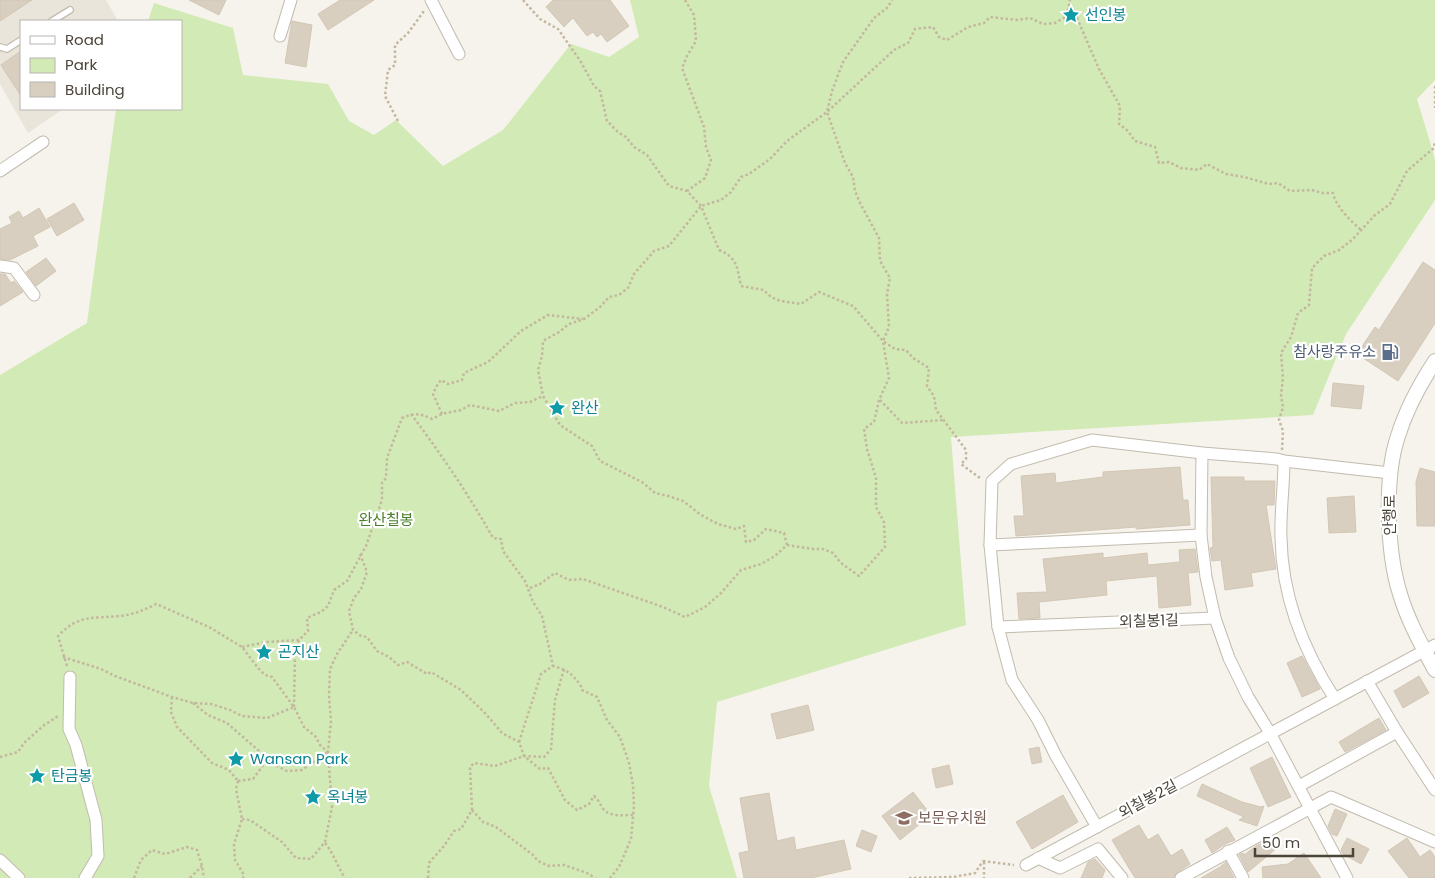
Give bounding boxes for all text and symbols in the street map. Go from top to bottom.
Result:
place label: 선인봉 [1085,4,1126,25]
place icon: 선인봉 [1061,5,1081,25]
legend [20,20,182,110]
text: Road [65,29,104,50]
text: Park [65,54,97,75]
text: Building [65,79,125,100]
place label: 참사랑주유소 [1293,341,1376,362]
fuel station icon: 참사랑주유소 [1380,342,1400,362]
place label: 완산 [571,397,599,418]
place icon: 완산 [547,398,567,418]
street label: 안행로 [1379,494,1400,536]
park label: 완산칠봉 [358,509,414,530]
street label: 외칠봉1길 [1119,609,1179,632]
place label: 곤지산 [278,641,320,662]
place icon: 곤지산 [254,642,274,662]
place label: Wansan Park [250,748,348,769]
place icon: Wansan Park [226,749,246,769]
place label: 탄금봉 [51,765,92,786]
place icon: 탄금봉 [27,766,47,786]
street label: 외칠봉2길 [1115,774,1181,823]
place label: 옥녀봉 [327,786,368,807]
place icon: 옥녀봉 [303,787,323,807]
place label: 보문유치원 [918,807,987,828]
school or university icon: 보문유치원 [894,808,914,828]
scale bar [1255,826,1352,858]
text: 50 m [1262,832,1300,853]

